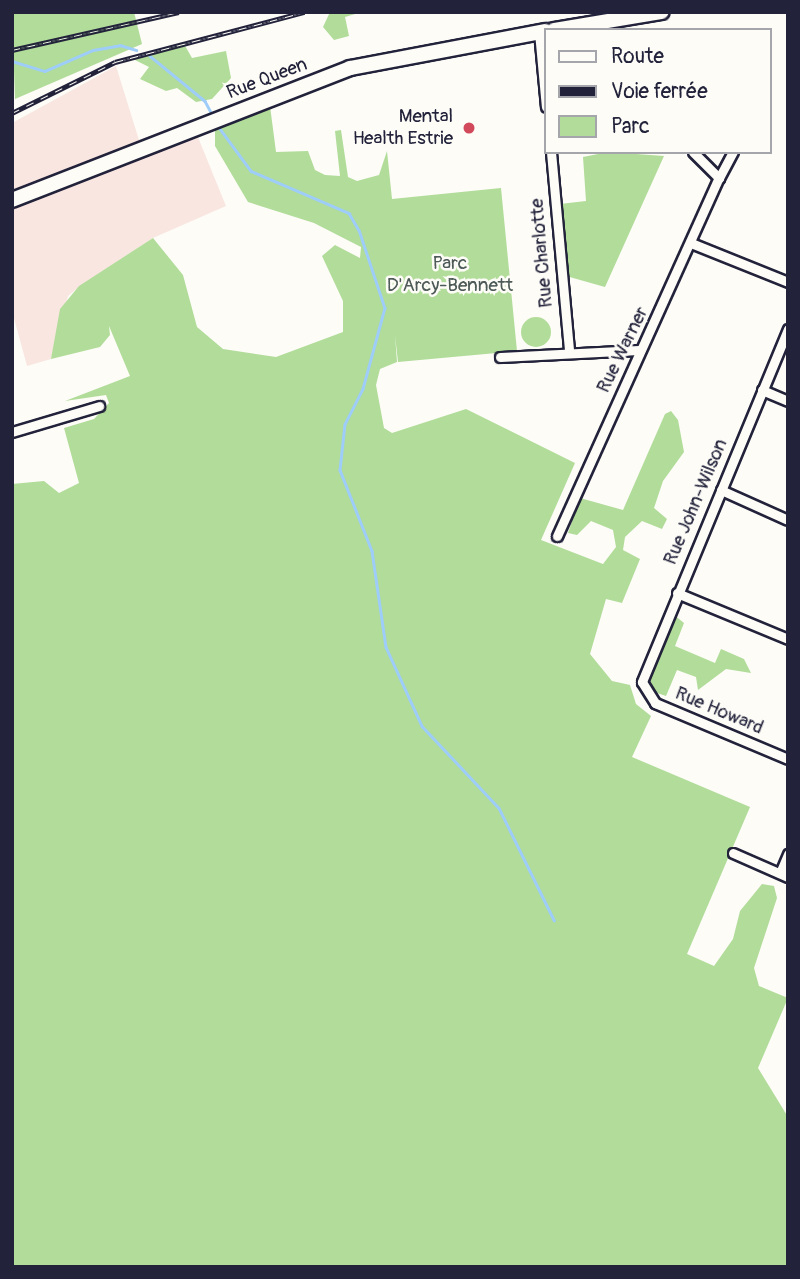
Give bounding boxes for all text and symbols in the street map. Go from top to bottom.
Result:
legend [544,28,772,154]
text: Route [611,43,664,70]
street label: Rue Queen [224,53,310,105]
text: Voie ferrée [611,78,708,105]
place label: Mental Health Estrie [353,106,453,150]
text: Parc [611,113,650,140]
marker: Mental Health Estrie [459,118,479,138]
street label: Rue Charlotte [526,197,558,309]
park label: Parc D'Arcy-Bennett [387,253,513,297]
street label: Rue Warner [592,303,654,397]
street label: Rue John-Wilson [659,436,733,568]
street label: Rue Howard [672,682,766,740]

